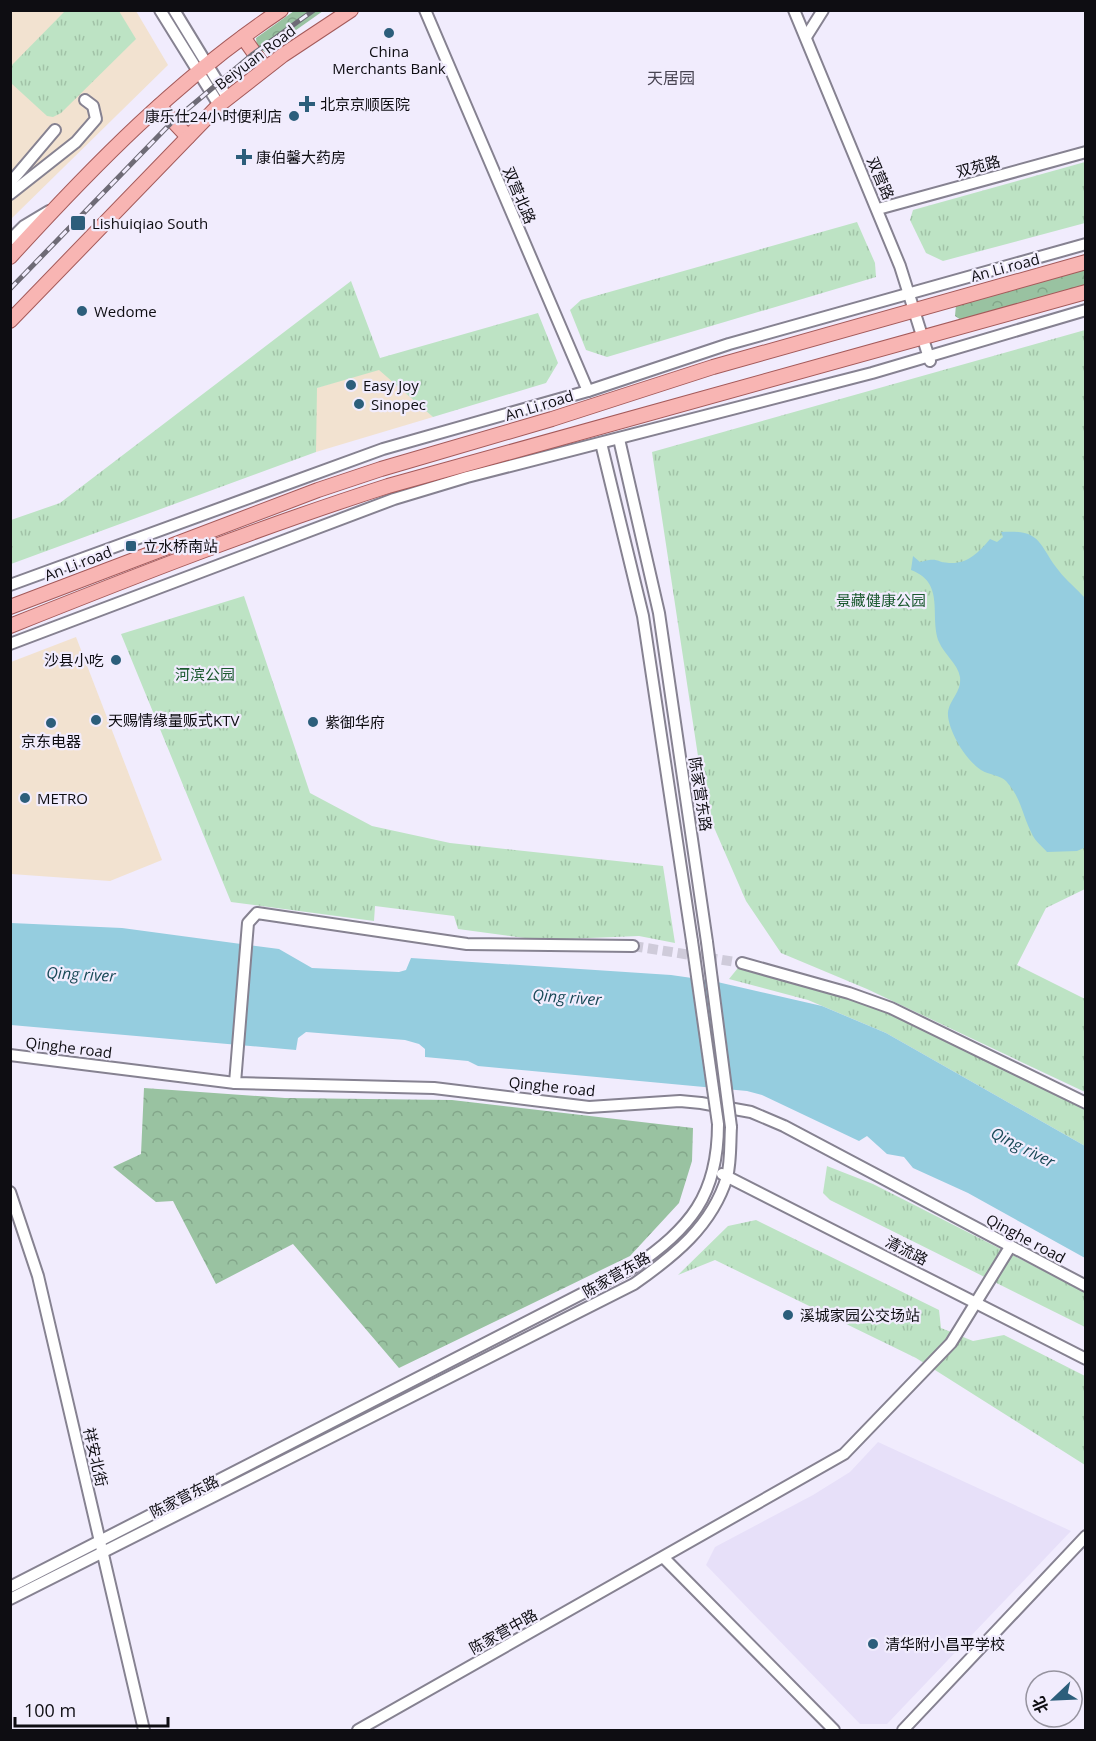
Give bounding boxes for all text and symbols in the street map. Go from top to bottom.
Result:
street label: Beiyuan Road [211,20,299,94]
marker: China Merchants Bank [382,26,396,40]
place label: China Merchants Bank [332,41,446,78]
district label: 天居园 [647,67,695,89]
place label: 北京京顺医院 [320,94,410,114]
marker: 北京京顺医院 [298,95,316,113]
place label: 康乐仕24小时便利店 [145,106,282,126]
marker: 康乐仕24小时便利店 [287,109,301,123]
place label: 康伯馨大药房 [256,147,346,167]
marker: 康伯馨大药房 [237,150,251,164]
street label: 双苑路 [954,151,1002,181]
street label: 双营路 [863,153,899,203]
street label: 双营北路 [499,163,541,227]
place label: Lishuiqiao South [92,213,208,233]
marker: Lishuiqiao South [69,214,87,232]
street label: An Li road [968,248,1042,286]
place label: Wedome [94,301,157,321]
marker: Wedome [75,304,89,318]
place label: Easy Joy [363,375,419,395]
marker: Easy Joy [344,378,358,392]
street label: An Li road [502,385,576,425]
place label: Sinopec [371,394,426,414]
marker: Sinopec [352,397,366,411]
place label: 立水桥南站 [143,536,218,556]
marker: 立水桥南站 [124,539,138,553]
street label: An Li road [41,541,115,585]
park label: 景藏健康公园 [836,590,926,610]
place label: 沙县小吃 [44,650,104,670]
marker: 沙县小吃 [109,653,123,667]
park label: 河滨公园 [175,664,235,684]
place label: 天赐情缘量贩式KTV [108,710,239,730]
place label: 紫御华府 [325,712,385,732]
marker: 天赐情缘量贩式KTV [89,713,103,727]
marker: 紫御华府 [306,715,320,729]
marker: 京东电器 [44,716,58,730]
place label: 京东电器 [21,731,81,751]
street label: 陈家营东路 [685,755,717,833]
place label: METRO [37,788,88,808]
marker: METRO [18,791,32,805]
water label: Qing river [46,961,117,987]
water label: Qing river [532,984,603,1010]
street label: Qinghe road [25,1032,113,1062]
street label: Qinghe road [508,1072,596,1100]
water label: Qing river [987,1121,1059,1173]
street label: Qinghe road [983,1209,1069,1267]
street label: 清流路 [882,1231,932,1269]
street label: 陈家营东路 [579,1247,653,1301]
place label: 溪城家园公交场站 [800,1305,920,1325]
marker: 溪城家园公交场站 [781,1308,795,1322]
street label: 祥安北街 [80,1426,112,1488]
street label: 陈家营东路 [146,1470,222,1522]
street label: 陈家营中路 [465,1604,541,1658]
place label: 清华附小昌平学校 [885,1634,1005,1654]
marker: 清华附小昌平学校 [866,1637,880,1651]
north arrow [1024,1669,1084,1729]
scale bar [15,1690,168,1728]
text: 北 [1027,1693,1053,1717]
text: 100 m [24,1698,76,1722]

